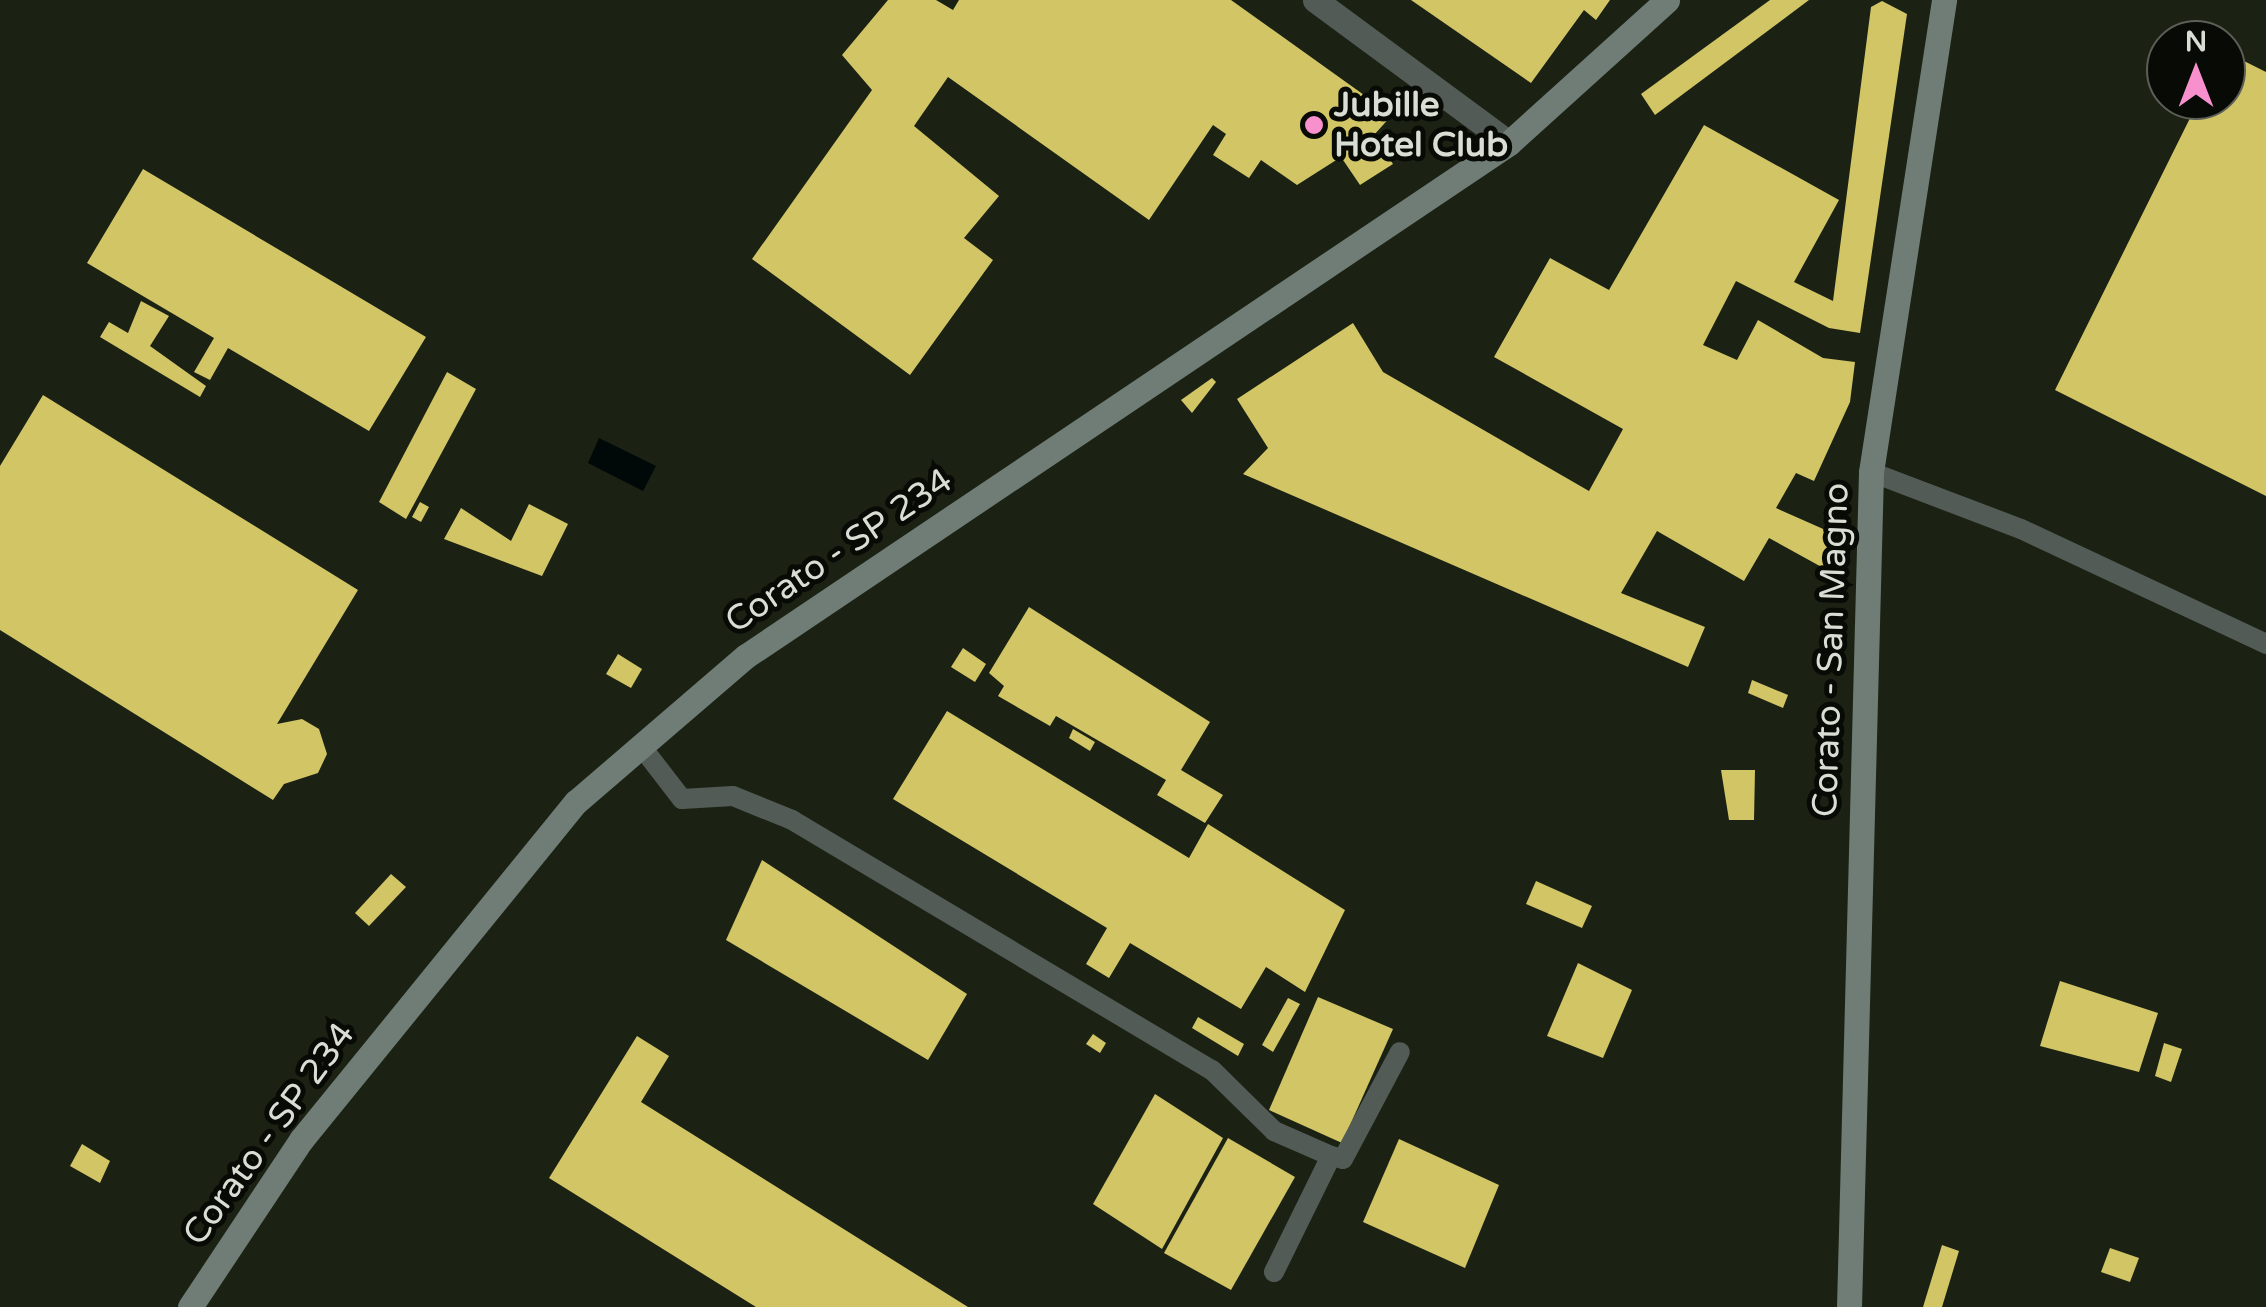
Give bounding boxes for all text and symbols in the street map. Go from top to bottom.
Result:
north arrow [2146,20,2246,120]
text: N [2185,25,2207,59]
place label: Jubille Hotel Club [1334,84,1508,166]
marker: Jubille Hotel Club [1303,114,1325,136]
street label: Corato - SP 234 [718,460,960,642]
street label: Corato - San Magno [1804,482,1858,818]
street label: Corato - SP 234 [174,1015,364,1253]

